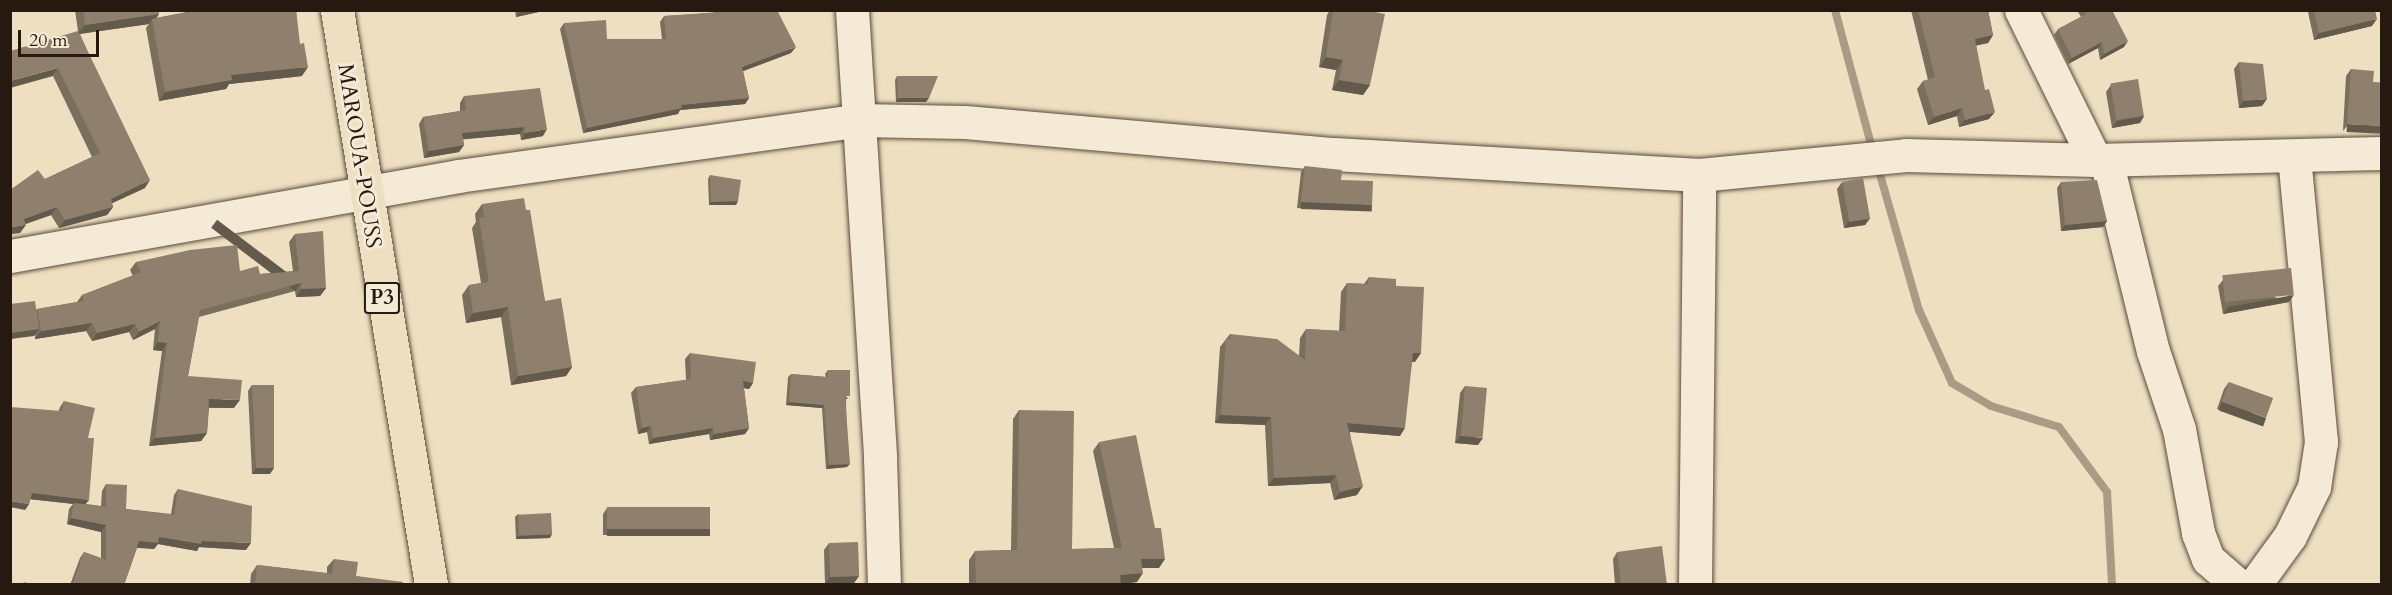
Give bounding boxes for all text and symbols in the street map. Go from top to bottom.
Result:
scale bar [21,18,102,56]
text: 20 m [29,28,68,53]
street label: MAROUA-POUSS [331,62,387,250]
road number: P3 [362,280,401,316]

